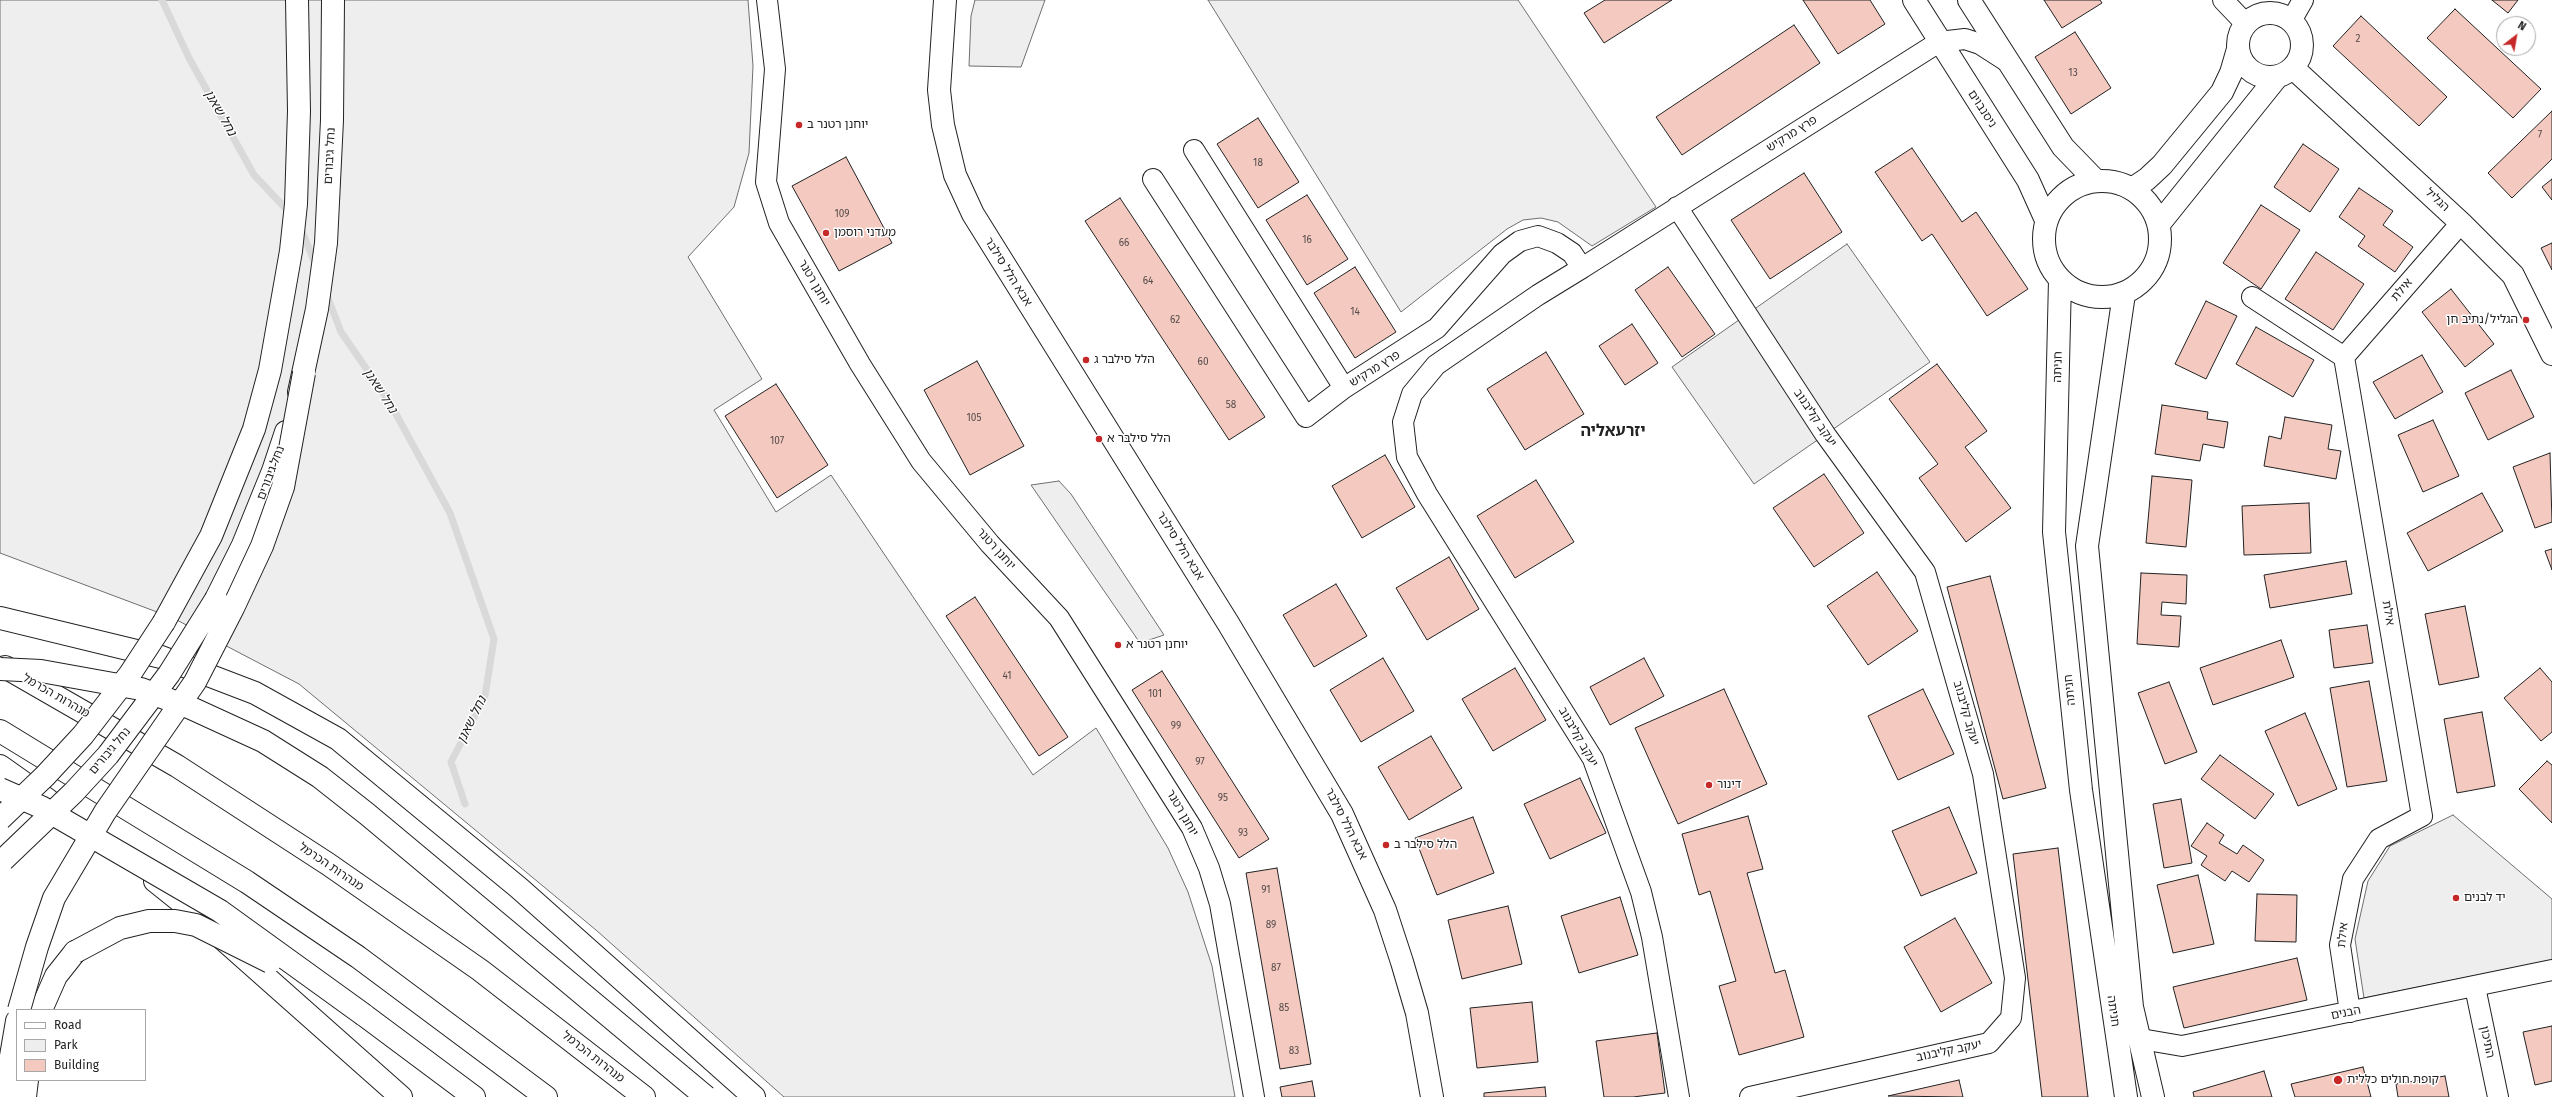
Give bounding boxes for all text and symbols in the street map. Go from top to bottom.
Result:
north arrow [2496,16,2536,56]
text: N [2515,19,2528,34]
house number: 2 [2356,33,2360,45]
house number: 13 [2068,67,2078,79]
water label: נחל שאנן [201,87,239,139]
street label: ניסנבוים [1965,87,1999,131]
street label: פרץ מרקיש [1764,113,1820,155]
place label: יוחנן רטנר ב [807,118,868,132]
marker: יוחנן רטנר ב [794,120,804,130]
street label: נחל גיבורים [321,127,339,185]
house number: 7 [2538,129,2542,141]
house number: 18 [1253,157,1263,169]
street label: הגליל [2422,185,2452,215]
house number: 109 [834,208,850,220]
place label: מעדני רוסמן [834,226,896,240]
marker: מעדני רוסמן [821,228,831,238]
house number: 16 [1302,234,1312,246]
street label: אבא הלל סילבר [981,235,1035,309]
house number: 66 [1119,237,1129,249]
street label: יוחנן רטנר [795,257,833,309]
house number: 64 [1143,275,1153,287]
street label: אילת [2388,276,2416,304]
house number: 14 [1350,306,1360,318]
place label: הגליל/נתיב חן [2447,313,2518,327]
house number: 62 [1170,314,1180,326]
marker: הגליל/נתיב חן [2521,315,2531,325]
street label: פרץ מרקיש [1347,348,1403,390]
street label: חניתה [2051,351,2065,383]
place label: הלל סילבר ג [1094,353,1155,367]
marker: הלל סילבר ג [1081,355,1091,365]
house number: 60 [1198,356,1208,368]
water label: נחל שאנן [360,366,400,416]
street label: יעקב קליבנוב [1790,386,1840,450]
house number: 58 [1226,399,1236,411]
house number: 105 [967,412,981,424]
district label: יזרעאליה [1580,422,1646,442]
place label: הלל סילבר א [1107,432,1171,446]
marker: הלל סילבר א [1094,434,1104,444]
house number: 107 [770,435,784,447]
street label: נחל גיבורים [254,444,288,502]
street label: אבא הלל סילבר [1153,509,1207,583]
street label: יוחנן רטנר [974,525,1018,573]
street label: אילת [2379,599,2397,627]
place label: יוחנן רטנר א [1126,638,1188,652]
marker: יוחנן רטנר א [1113,640,1123,650]
house number: 41 [1002,670,1012,682]
street label: מנהרות הכרמל [20,671,92,721]
street label: חניתה [2061,674,2079,706]
street label: יעקב קליבנוב [1950,679,1982,747]
house number: 101 [1148,688,1162,700]
water label: נחל שאנן [454,694,490,746]
street label: יעקב קליבנוב [1555,705,1601,769]
house number: 99 [1171,720,1181,732]
street label: נחל גיבורים [86,725,134,777]
house number: 97 [1195,756,1205,768]
place label: דינור [1717,778,1741,792]
marker: דינור [1704,780,1714,790]
street label: אבא הלל סילבר [1322,786,1370,862]
street label: יוחנן רטנר [1163,787,1201,839]
house number: 95 [1218,792,1228,804]
house number: 93 [1238,827,1248,839]
place label: הלל סילבר ב [1394,838,1457,852]
street label: מנהרות הכרמל [296,840,366,894]
marker: הלל סילבר ב [1381,840,1391,850]
house number: 91 [1261,884,1271,896]
place label: יד לבנים [2464,891,2506,905]
marker: יד לבנים [2451,893,2461,903]
house number: 89 [1266,919,1276,931]
street label: אילת [2335,922,2351,948]
house number: 87 [1271,962,1281,974]
street label: חניתה [2104,994,2122,1028]
house number: 85 [1279,1002,1289,1014]
street label: הבנים [2330,1003,2362,1023]
legend [16,1009,146,1081]
text: Road [54,1018,82,1032]
street label: התיכון [2477,1024,2497,1060]
street label: מנהרות הכרמל [559,1028,627,1086]
street label: יעקב קליבנוב [1915,1037,1983,1065]
text: Park [54,1038,78,1052]
house number: 83 [1289,1045,1299,1057]
text: Building [54,1058,99,1072]
place label: קופת חולים כללית [2347,1073,2439,1087]
marker: קופת חולים כללית [2332,1074,2344,1086]

